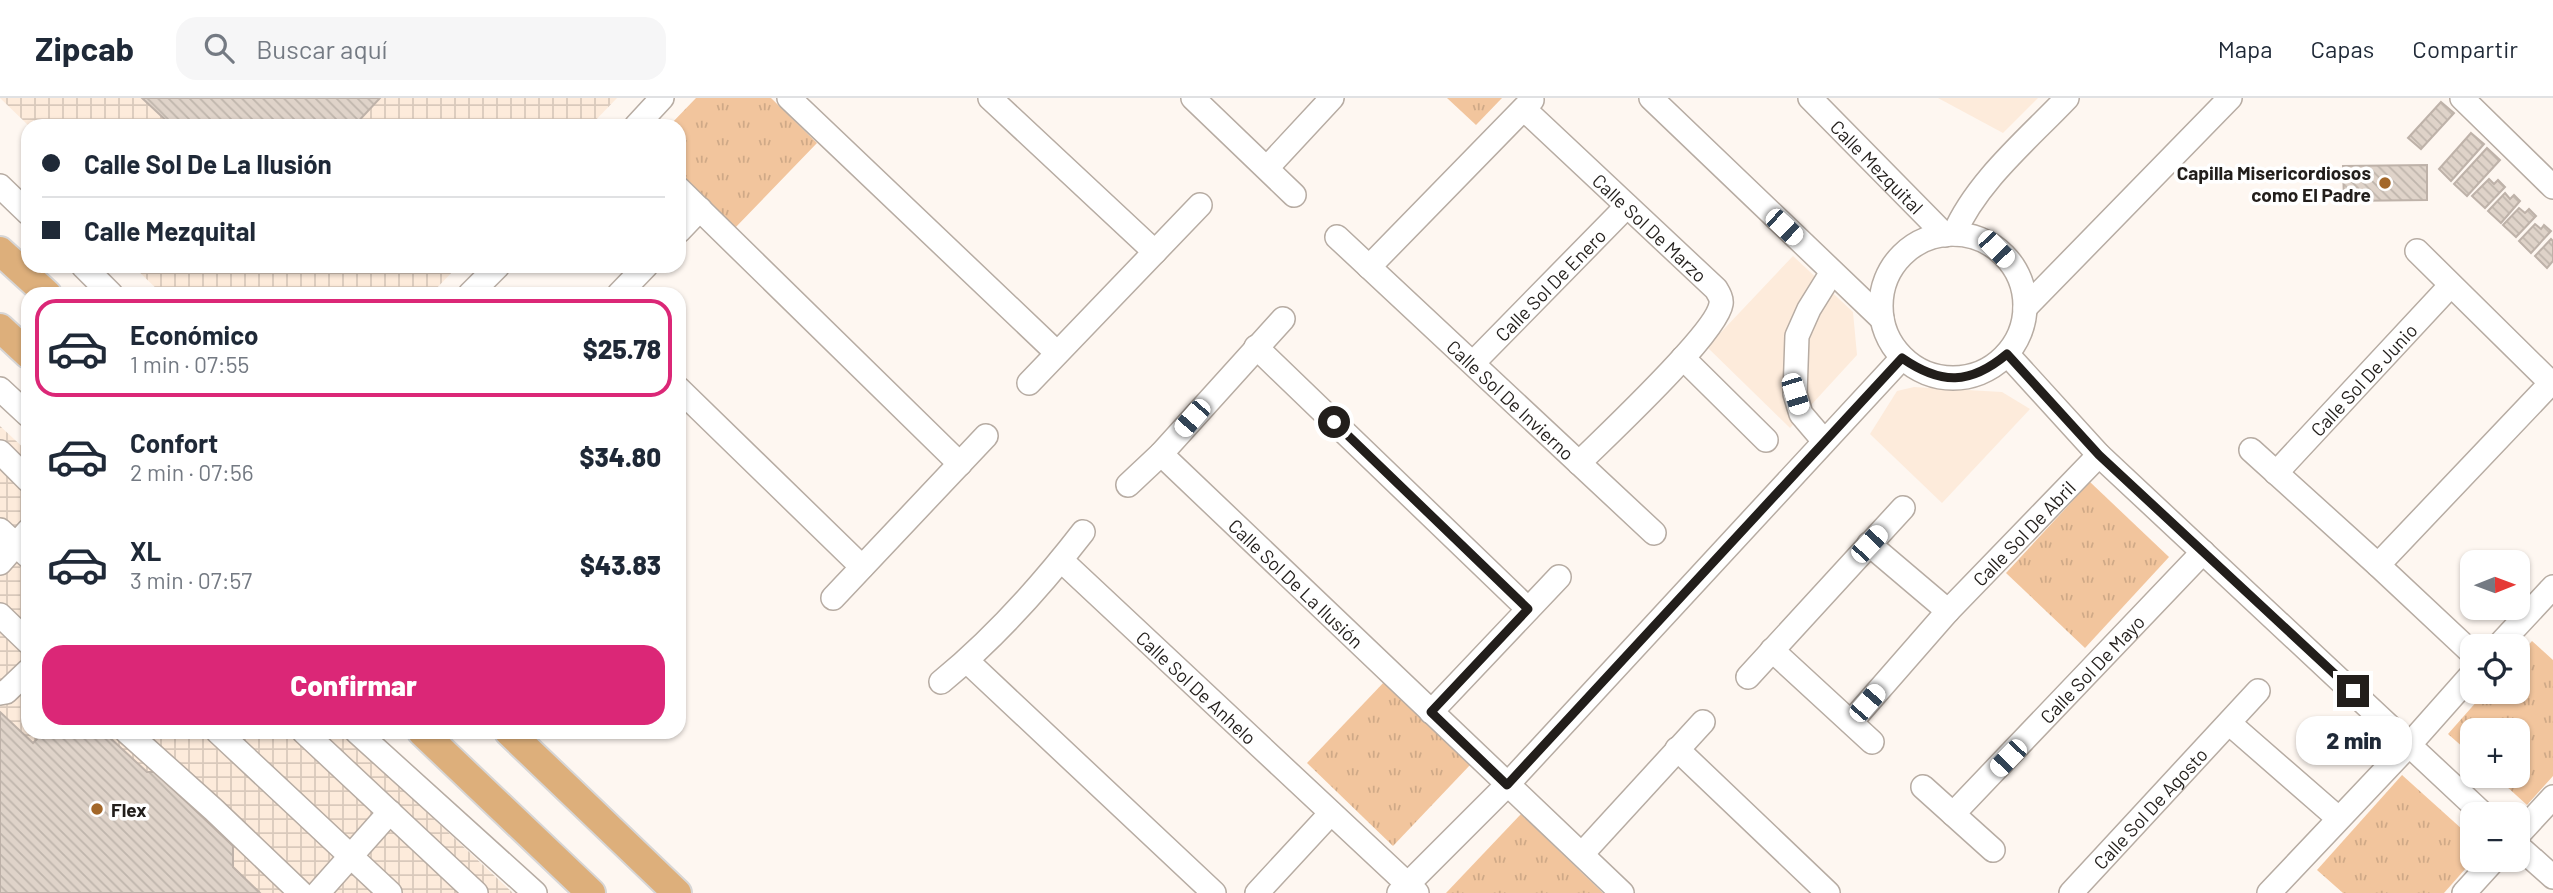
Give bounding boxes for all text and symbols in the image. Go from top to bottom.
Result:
search box [176,17,666,80]
text: Zipcab [35,28,134,68]
icon: search [200,29,238,67]
text: Buscar aquí [256,33,387,64]
text: Mapa [2218,34,2273,63]
text: Capas [2311,34,2374,63]
text: Compartir [2412,34,2518,63]
street label: Calle Mezquital [1826,115,1929,218]
text: Calle Sol De La Ilusión [84,148,332,179]
place label: Capilla Misericordiosos como El Padre [2177,161,2371,206]
street label: Calle Sol De Marzo [1588,168,1712,286]
marker: Capilla Misericordiosos como El Padre [2377,175,2393,191]
car [1762,205,1807,249]
text: Calle Mezquital [84,215,256,246]
street label: Calle Sol De Enero [1490,224,1610,345]
car [1974,227,2019,271]
icon: car [46,317,109,380]
street label: Calle Sol De Junio [2305,318,2421,440]
text: Económico [130,319,259,350]
text: $25.78 [583,333,661,364]
street label: Calle Sol De Invierno [1443,335,1579,464]
text: 1 min · 07:55 [130,350,249,378]
car [1779,371,1812,417]
car [1171,395,1214,441]
route start [1318,406,1350,438]
icon: car [46,425,109,488]
text: Confort [130,427,218,458]
text: $34.80 [579,441,661,472]
text: 2 min · 07:56 [130,458,254,486]
street label: Calle Sol De Abril [1968,476,2080,590]
street label: Calle Sol De La Ilusión [1224,513,1369,652]
car [1847,521,1892,567]
icon: car [46,533,109,596]
text: XL [130,535,161,566]
text: $43.83 [580,549,661,580]
north arrow [2460,550,2530,620]
map controls [2460,550,2530,872]
text: 3 min · 07:57 [130,566,252,594]
street label: Calle Sol De Mayo [2035,610,2149,728]
street label: Calle Sol De Anhelo [1132,625,1262,749]
button: locate [2460,634,2530,704]
button: Confirmar [42,645,665,725]
route end [2337,675,2369,707]
car [1846,680,1889,726]
callout: 2 min [2295,716,2411,764]
button: + [2460,718,2530,788]
text: 2 min [2326,726,2382,754]
car [1986,736,2031,780]
street label: Calle Sol De Agosto [2088,742,2212,873]
place label: Flex [111,798,146,821]
marker: Flex [89,801,105,817]
button: − [2460,802,2530,872]

